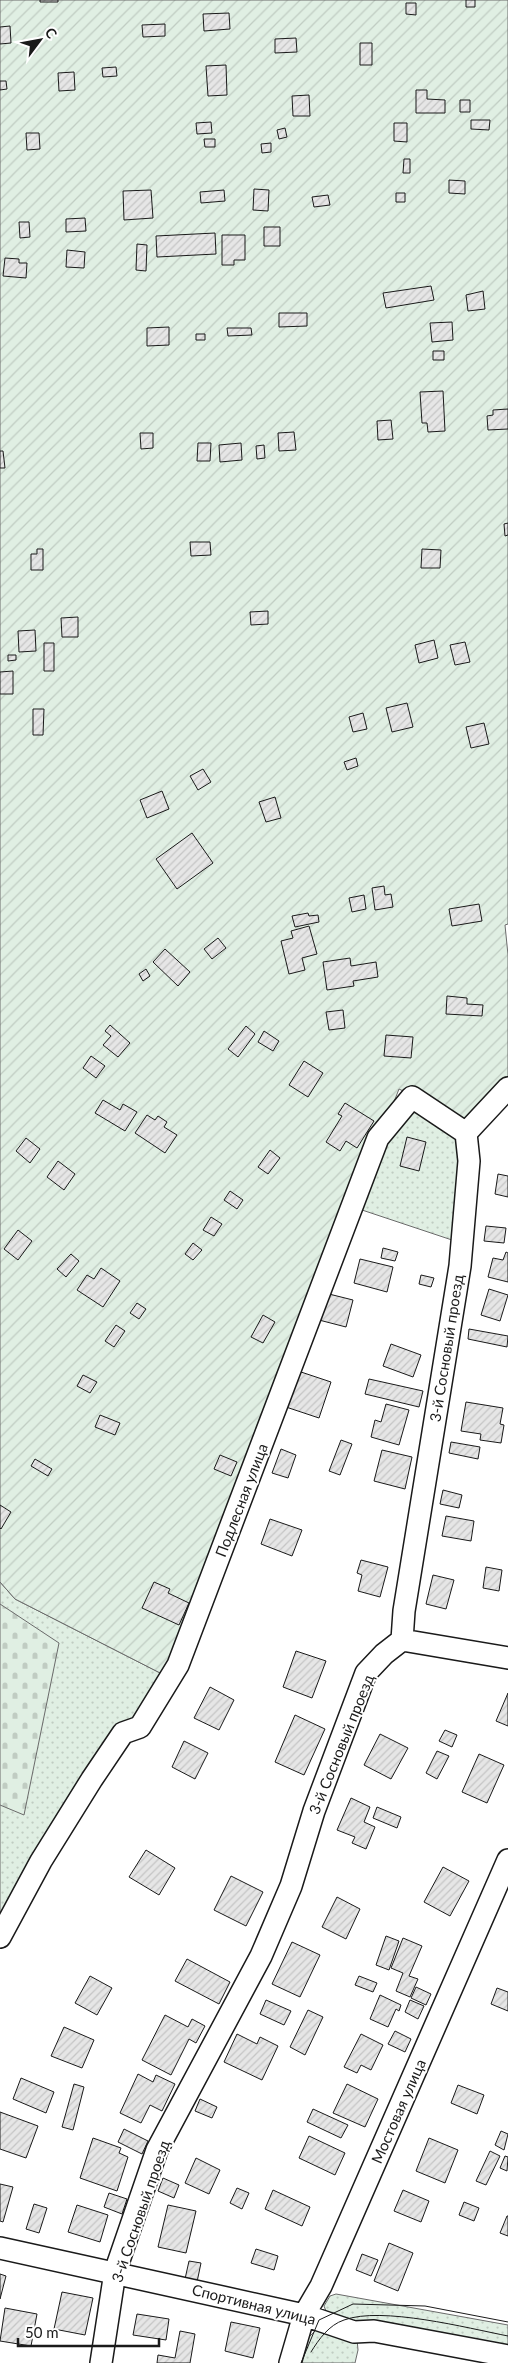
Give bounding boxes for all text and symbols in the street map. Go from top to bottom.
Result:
north arrow [15,15,65,65]
text: С [42,24,62,42]
street label: 3-й Сосновый проезд [425,1273,467,1423]
street label: Подлесная улица [211,1441,271,1559]
street label: 3-й Сосновый проезд [305,1671,377,1817]
street label: Мостовая улица [367,2056,429,2166]
street label: 3-й Сосновый проезд [107,2138,173,2284]
street label: Спортивная улица [190,2280,318,2328]
scale bar [18,2316,159,2348]
text: 50 m [25,2323,59,2341]

